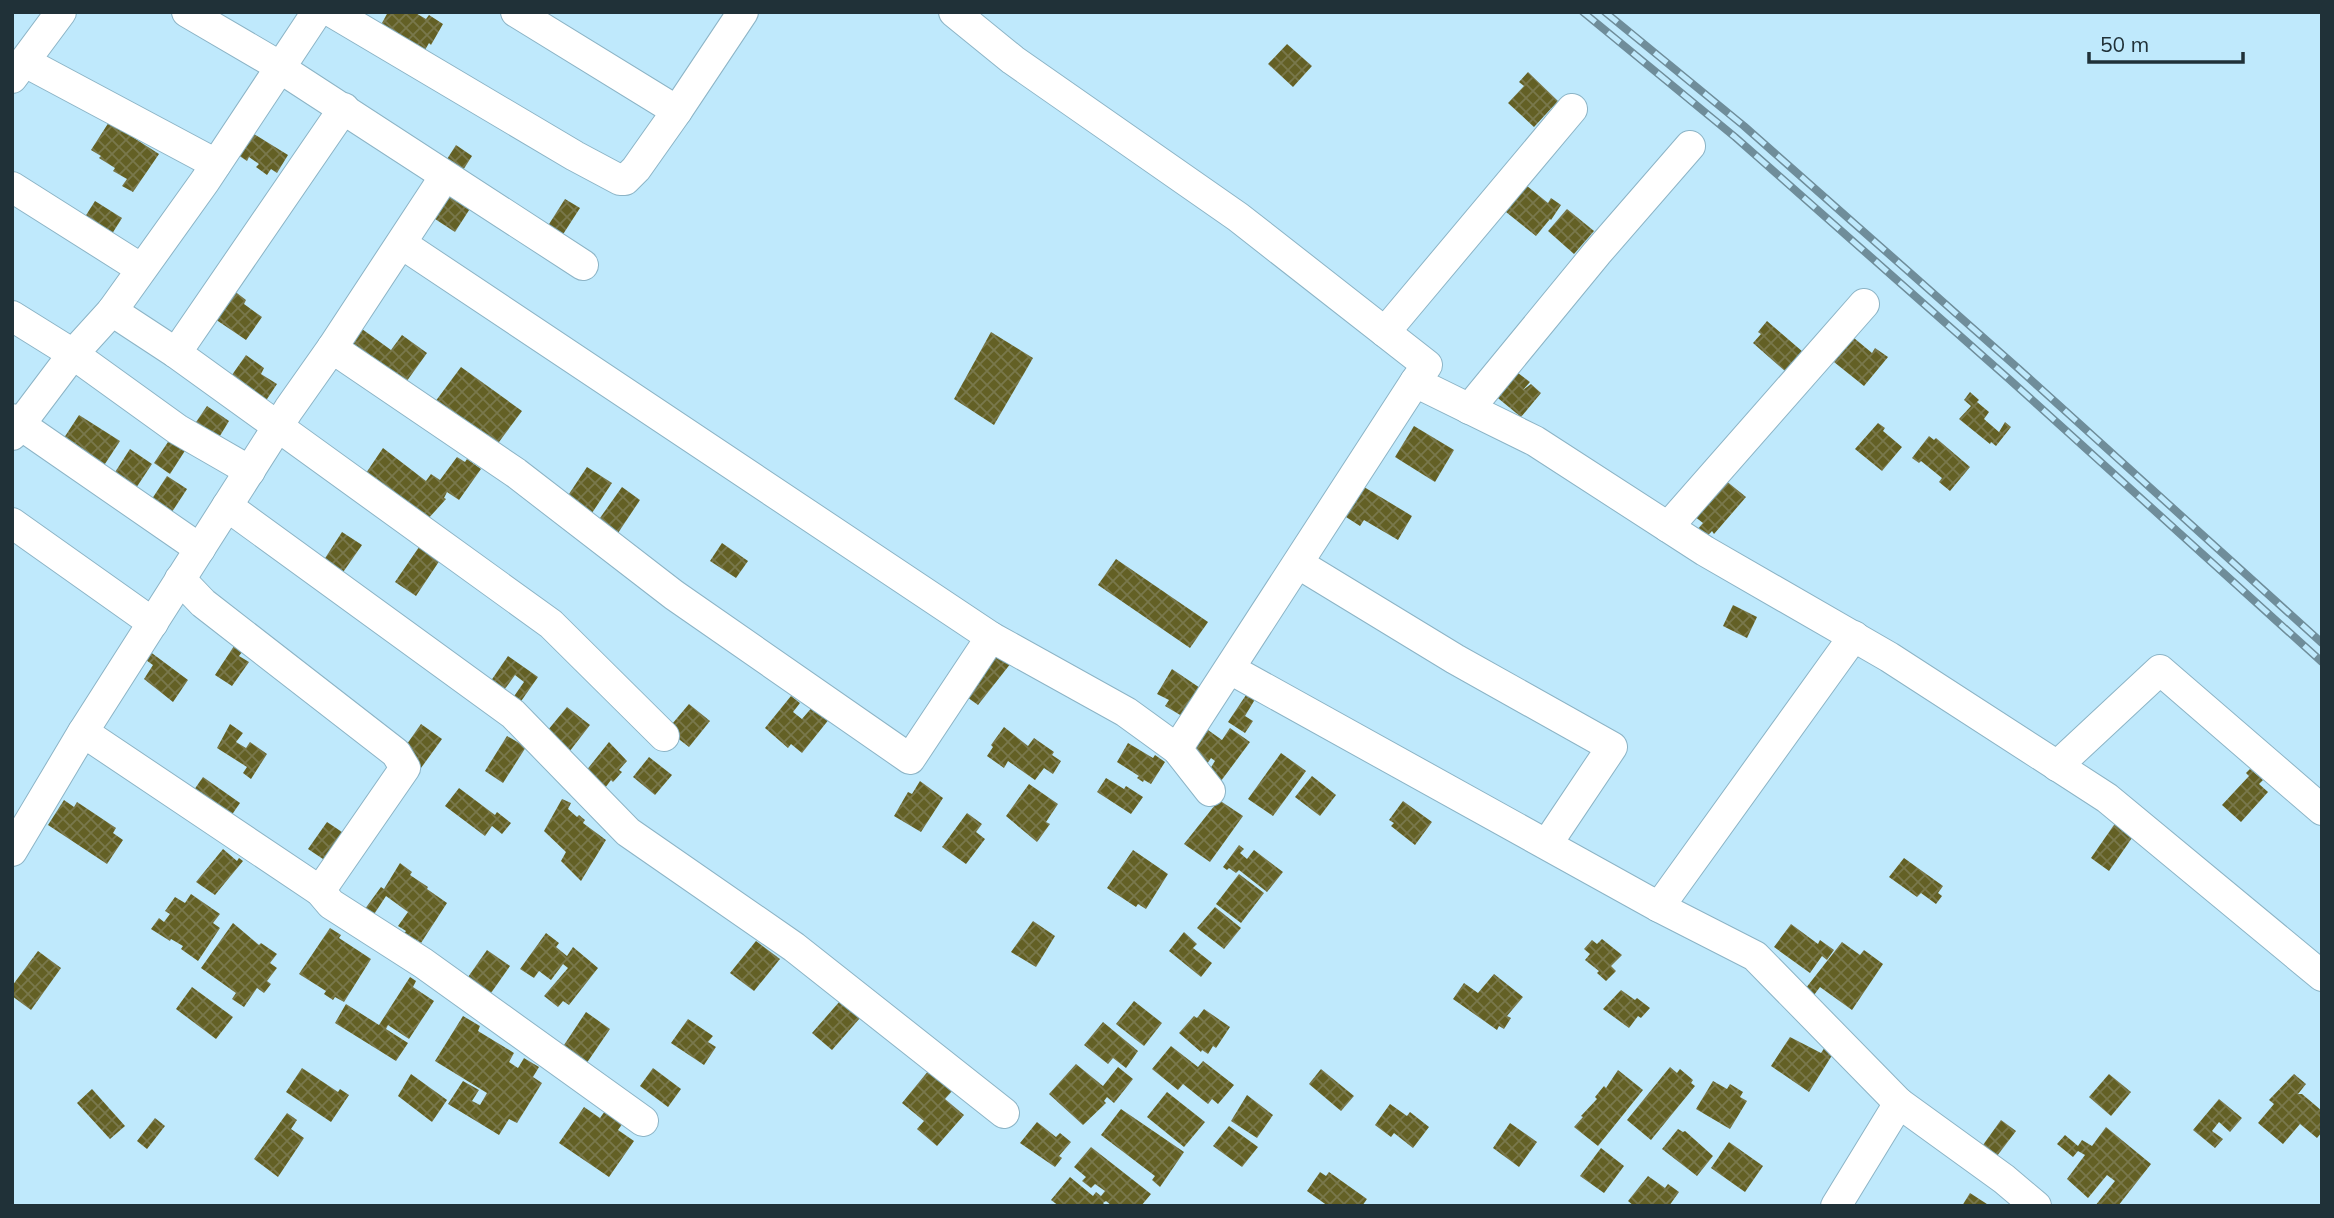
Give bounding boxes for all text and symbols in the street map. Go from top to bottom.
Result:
scale bar [2089,21,2243,65]
text: 50 m [2100,31,2149,57]

